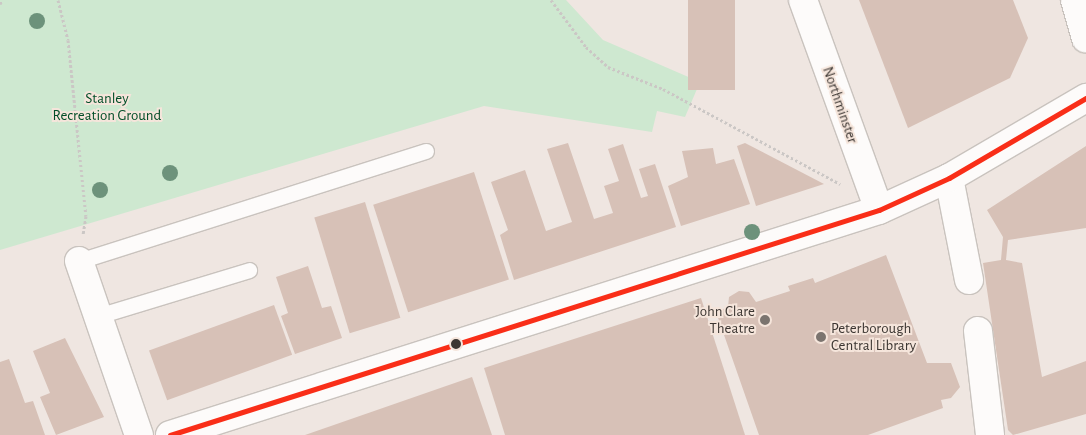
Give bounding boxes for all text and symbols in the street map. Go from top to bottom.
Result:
street label: Northminster [819,64,861,146]
park label: Stanley Recreation Ground [53,89,161,124]
place label: John Clare Theatre [695,302,755,337]
marker: John Clare Theatre [759,314,771,326]
place label: Peterborough Central Library [831,319,916,354]
marker: Peterborough Central Library [815,331,827,343]
unlabelled marker [451,339,461,349]

